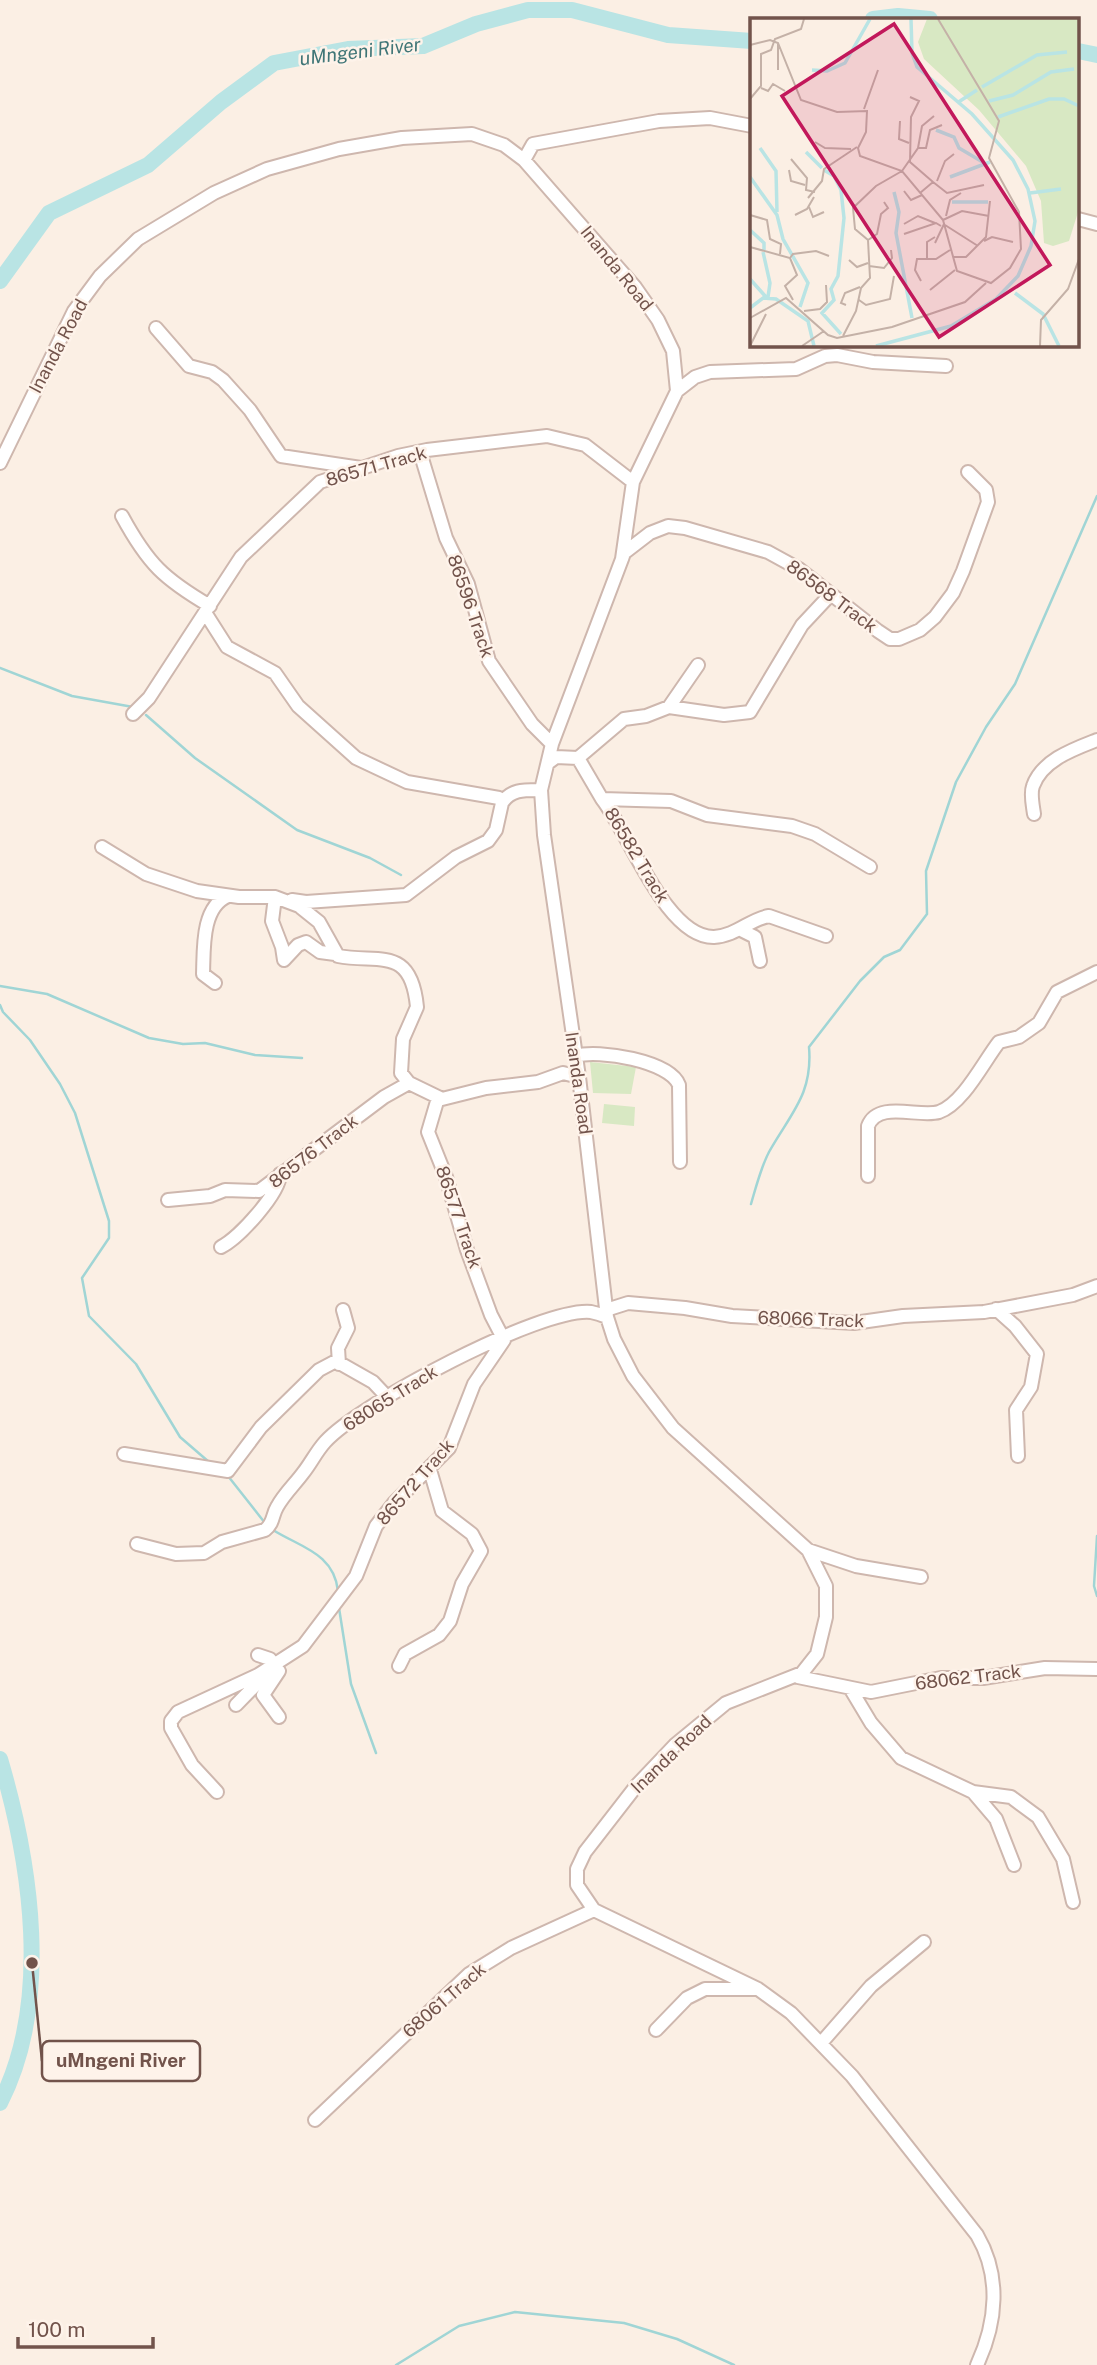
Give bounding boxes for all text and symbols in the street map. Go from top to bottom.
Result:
inset map [750,18,1080,346]
water label: uMngeni River [298,33,423,69]
street label: Inanda Road [576,221,658,315]
street label: Inanda Road [24,295,92,397]
street label: 86571 Track [323,442,429,490]
street label: 86596 Track [444,552,498,660]
street label: 86568 Track [783,555,881,637]
street label: 86582 Track [600,803,674,907]
street label: Inanda Road [561,1030,597,1136]
street label: 86576 Track [264,1110,362,1192]
street label: 86577 Track [432,1163,486,1271]
street label: 68066 Track [757,1307,865,1331]
street label: 68065 Track [339,1361,441,1435]
street label: 86572 Track [372,1435,458,1529]
street label: 68062 Track [914,1660,1022,1694]
street label: Inanda Road [626,1711,716,1797]
street label: 68061 Track [398,1958,490,2042]
callout: uMngeni River [42,2041,200,2081]
text: uMngeni River [56,2049,186,2071]
scale bar [18,2306,152,2350]
text: 100 m [28,2317,85,2342]

